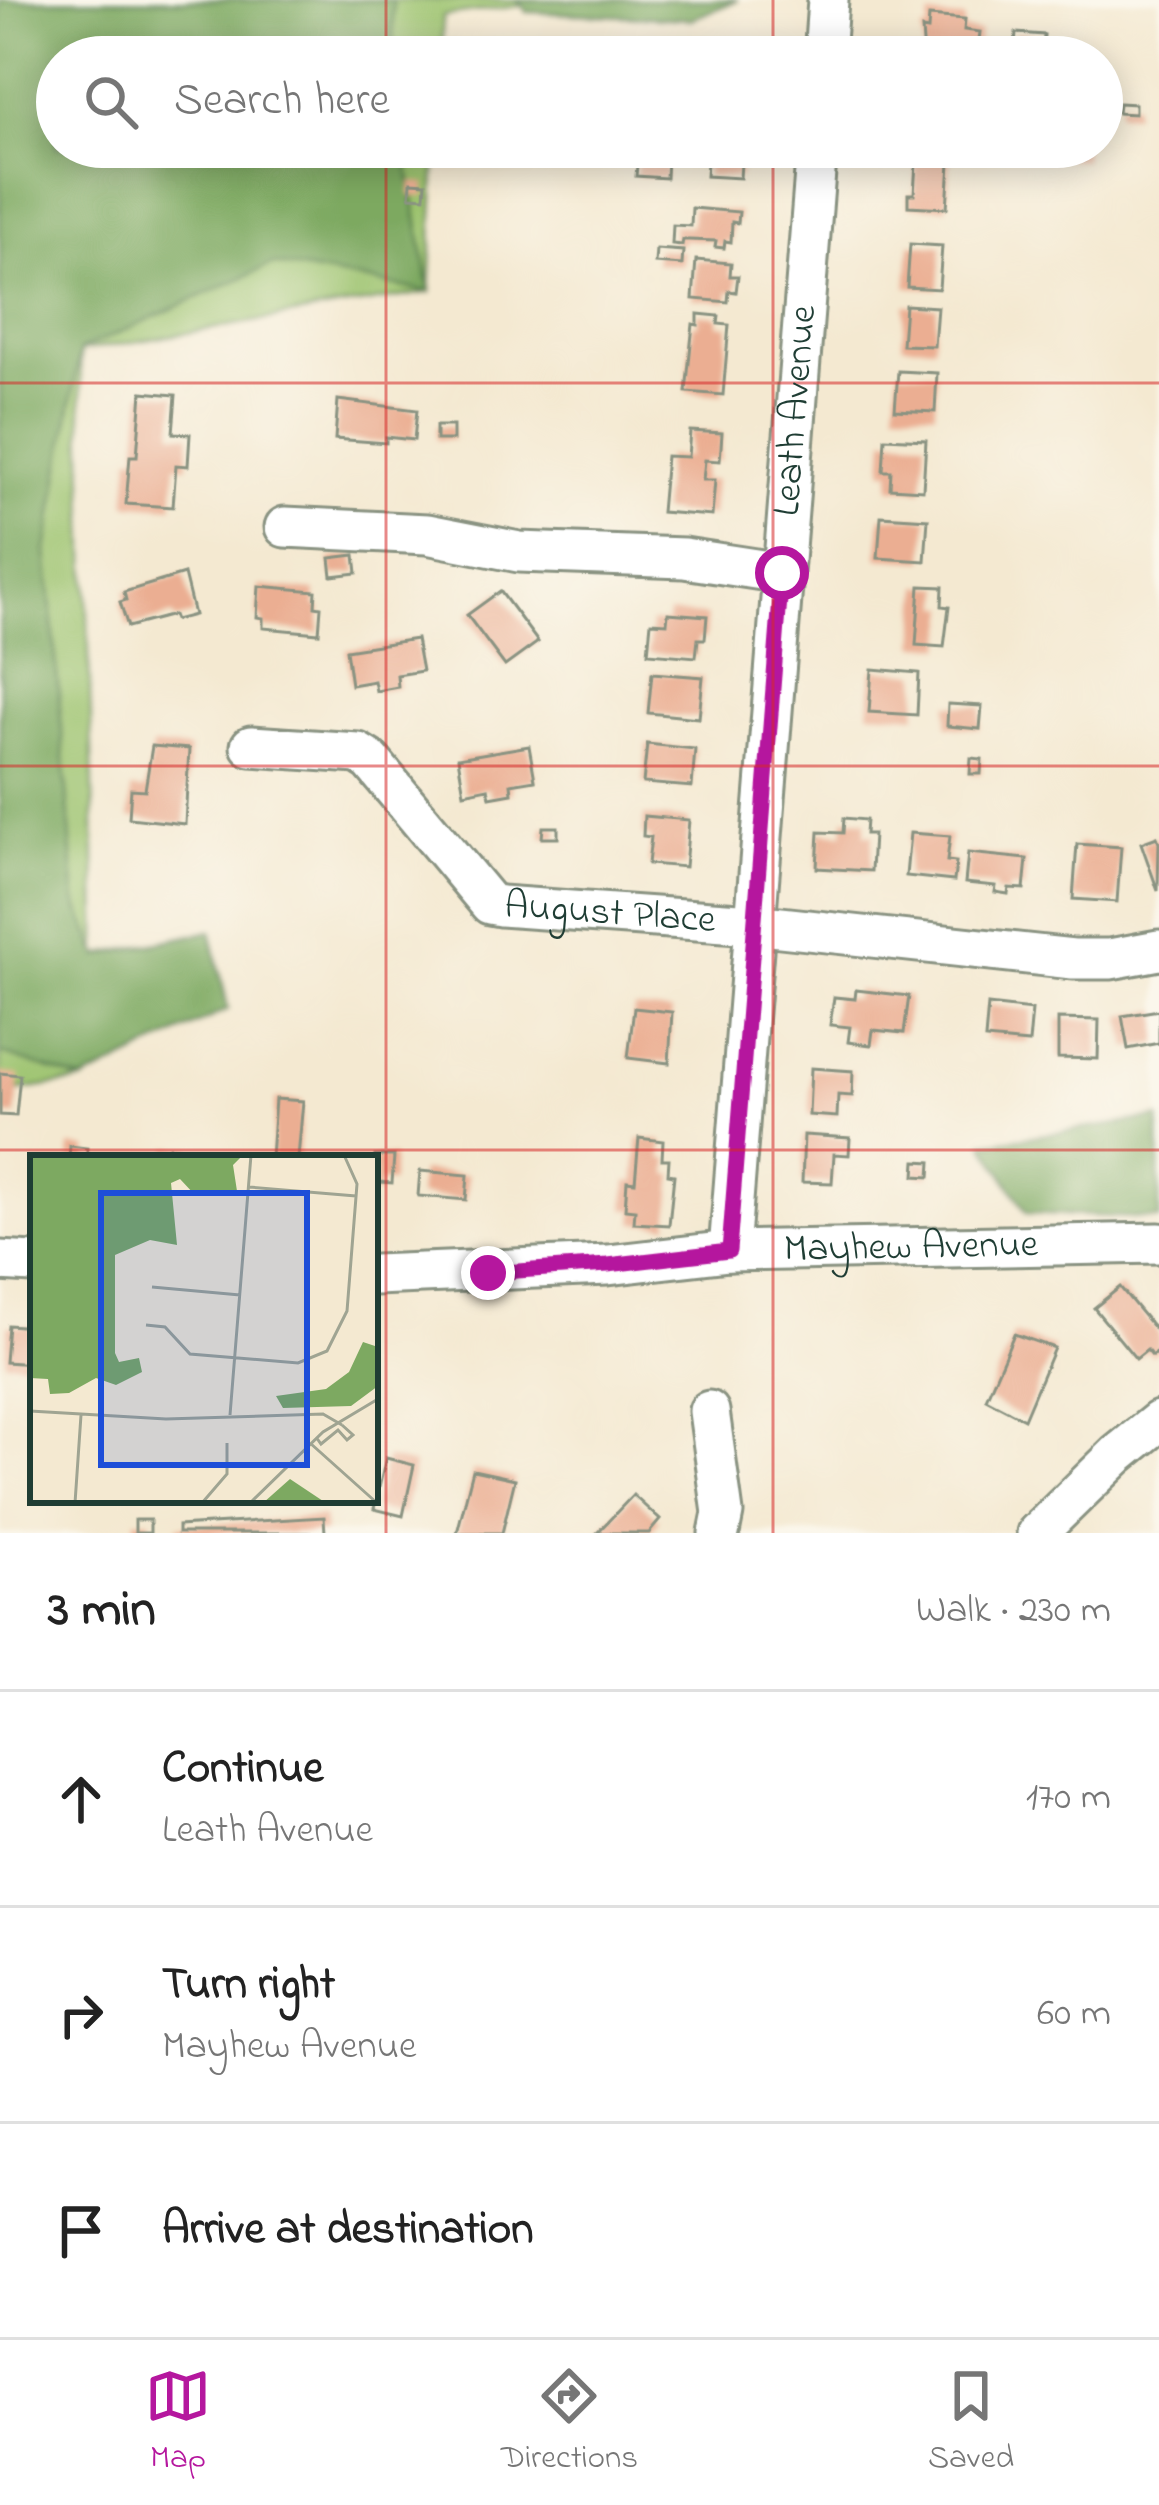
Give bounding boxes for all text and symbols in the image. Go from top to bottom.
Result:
search box [36,36,1123,168]
icon: search [78,69,144,135]
text: Search here [174,69,390,135]
street label: Leath Avenue [759,303,833,518]
route start [755,546,809,600]
street label: August Place [503,878,718,950]
inset map [30,1155,378,1503]
street label: Mayhew Avenue [783,1217,1039,1278]
route end [461,1246,515,1300]
text: 3 min [48,1574,156,1649]
text: Walk · 230 m [916,1583,1111,1640]
text: Continue [162,1737,323,1803]
icon: ahead [48,1766,114,1832]
text: 170 m [1026,1770,1111,1827]
text: Leath Avenue [162,1803,373,1860]
text: Turn right [162,1953,335,2019]
icon: right [48,1982,114,2048]
text: 60 m [1037,1986,1111,2043]
text: Mayhew Avenue [162,2019,416,2076]
icon: arrive [48,2198,114,2264]
text: Arrive at destination [162,2198,533,2264]
tab: Map [145,2363,211,2483]
tab: Directions [501,2363,638,2483]
tab: Saved [928,2363,1014,2483]

